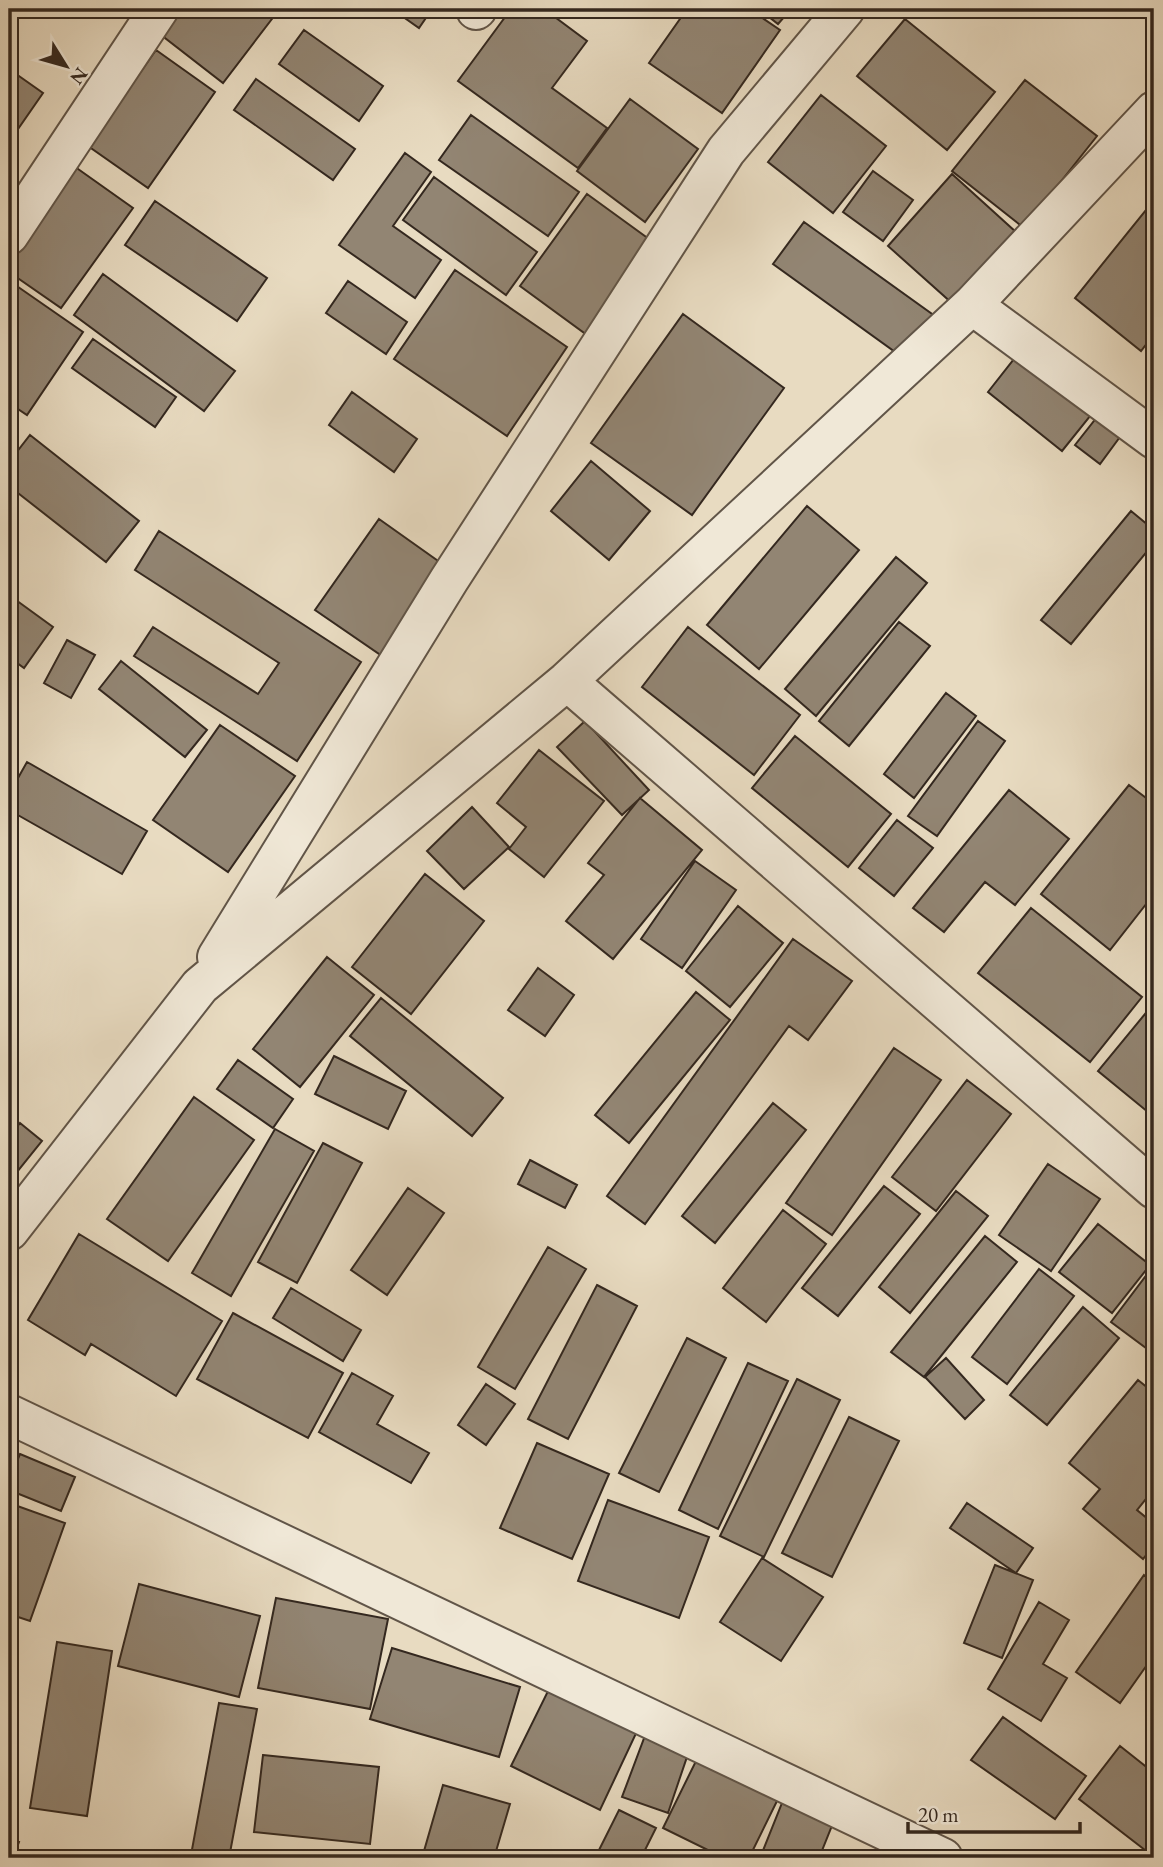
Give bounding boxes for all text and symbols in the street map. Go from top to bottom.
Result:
north arrow [32,32,102,102]
text: N [64,62,94,90]
scale bar [908,1790,1079,1834]
text: 20 m [918,1801,959,1828]

